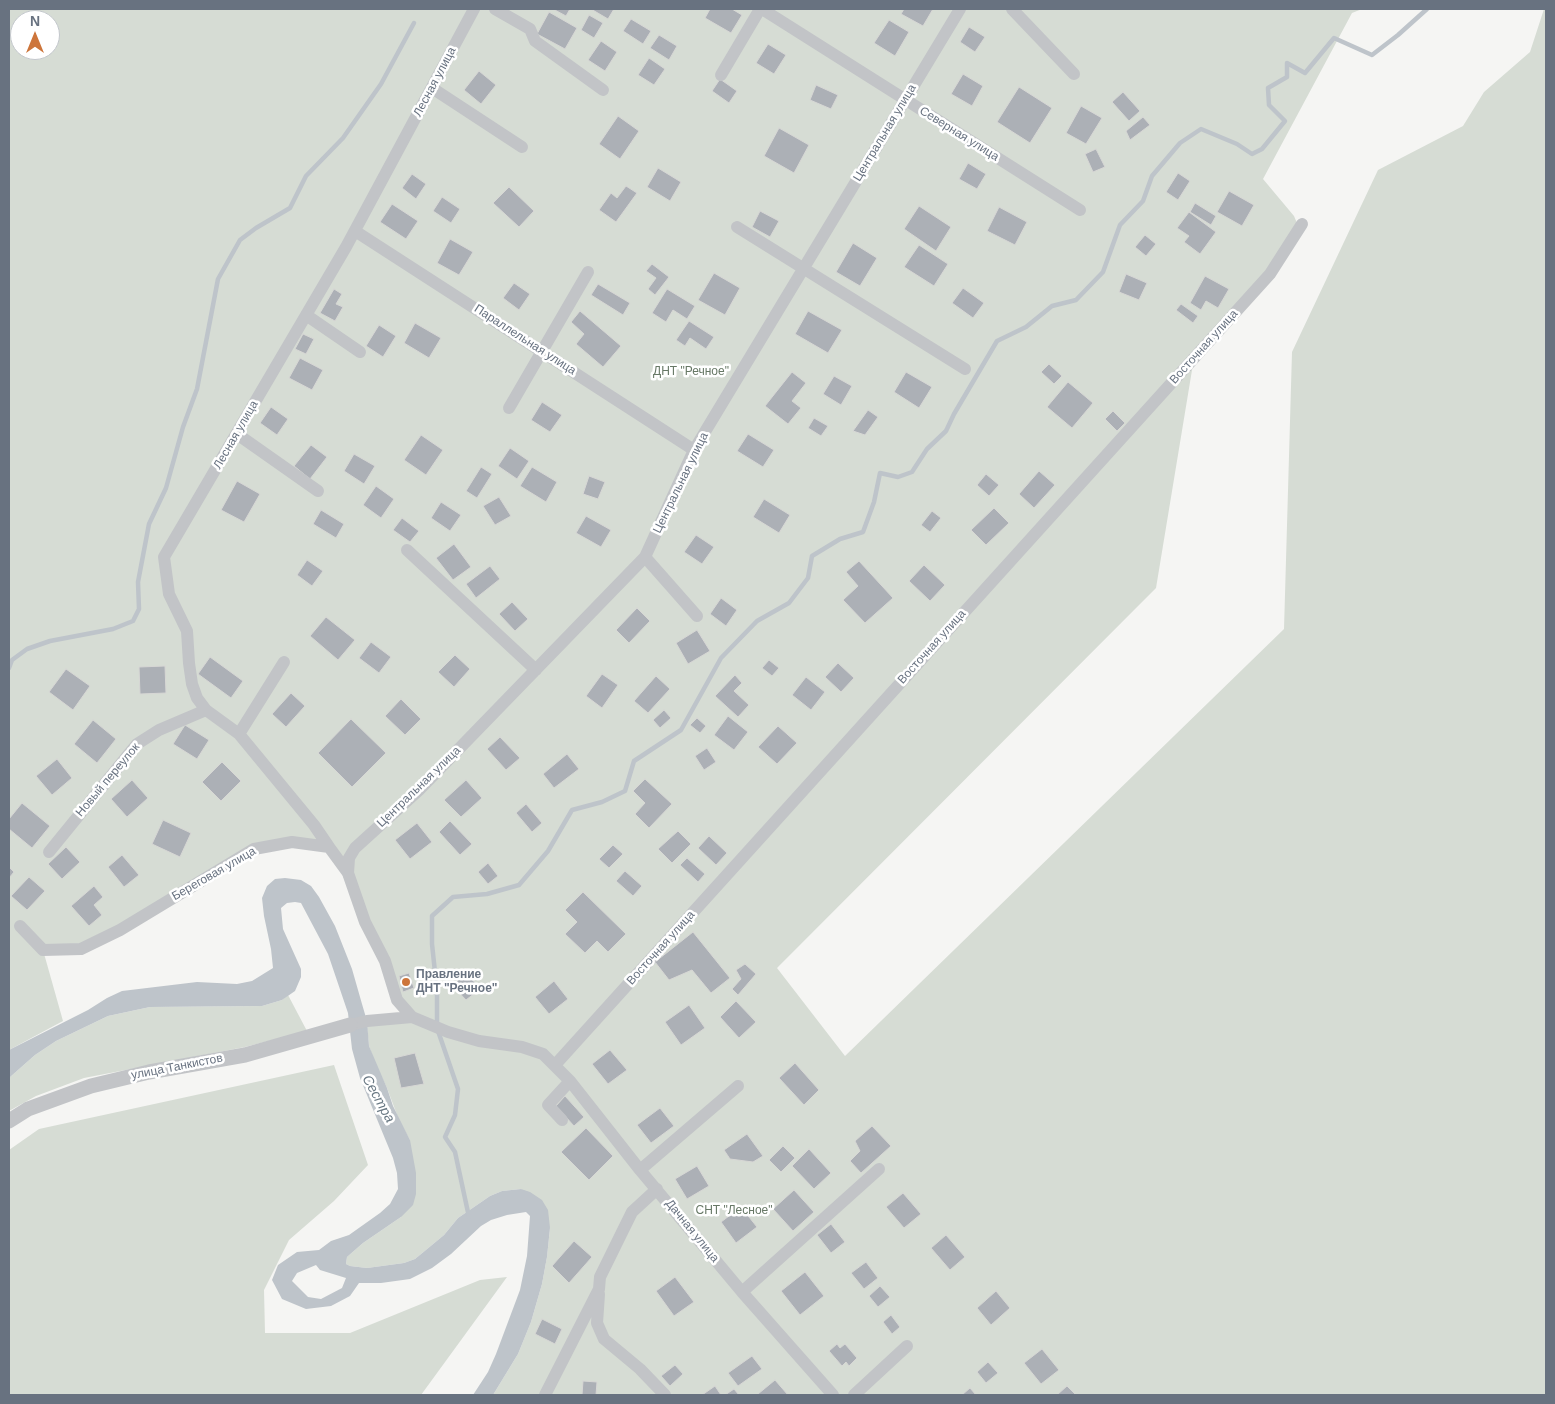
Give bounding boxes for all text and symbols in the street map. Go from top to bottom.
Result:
north arrow [10,10,60,60]
text: N [30,13,40,29]
street label: Лесная улица [411,45,459,119]
street label: Центральная улица [850,82,920,184]
street label: Северная улица [917,104,1001,164]
street label: Параллельная улица [471,302,579,378]
street label: Восточная улица [1167,307,1241,387]
park label: ДНТ "Речное" [653,365,729,379]
street label: Лесная улица [211,398,261,472]
street label: Центральная улица [650,430,712,536]
street label: Восточная улица [895,607,969,687]
street label: Новый переулок [73,740,143,820]
street label: Центральная улица [374,743,464,831]
street label: Береговая улица [170,844,258,904]
street label: Восточная улица [624,908,698,988]
place label: Правление ДНТ "Речное" [416,968,498,996]
marker: Правление ДНТ "Речное" [400,976,412,988]
street label: улица Танкистов [130,1051,224,1083]
water label: Сестра [358,1072,398,1126]
street label: Дачная улица [662,1197,722,1265]
park label: СНТ "Лесное" [695,1204,773,1218]

